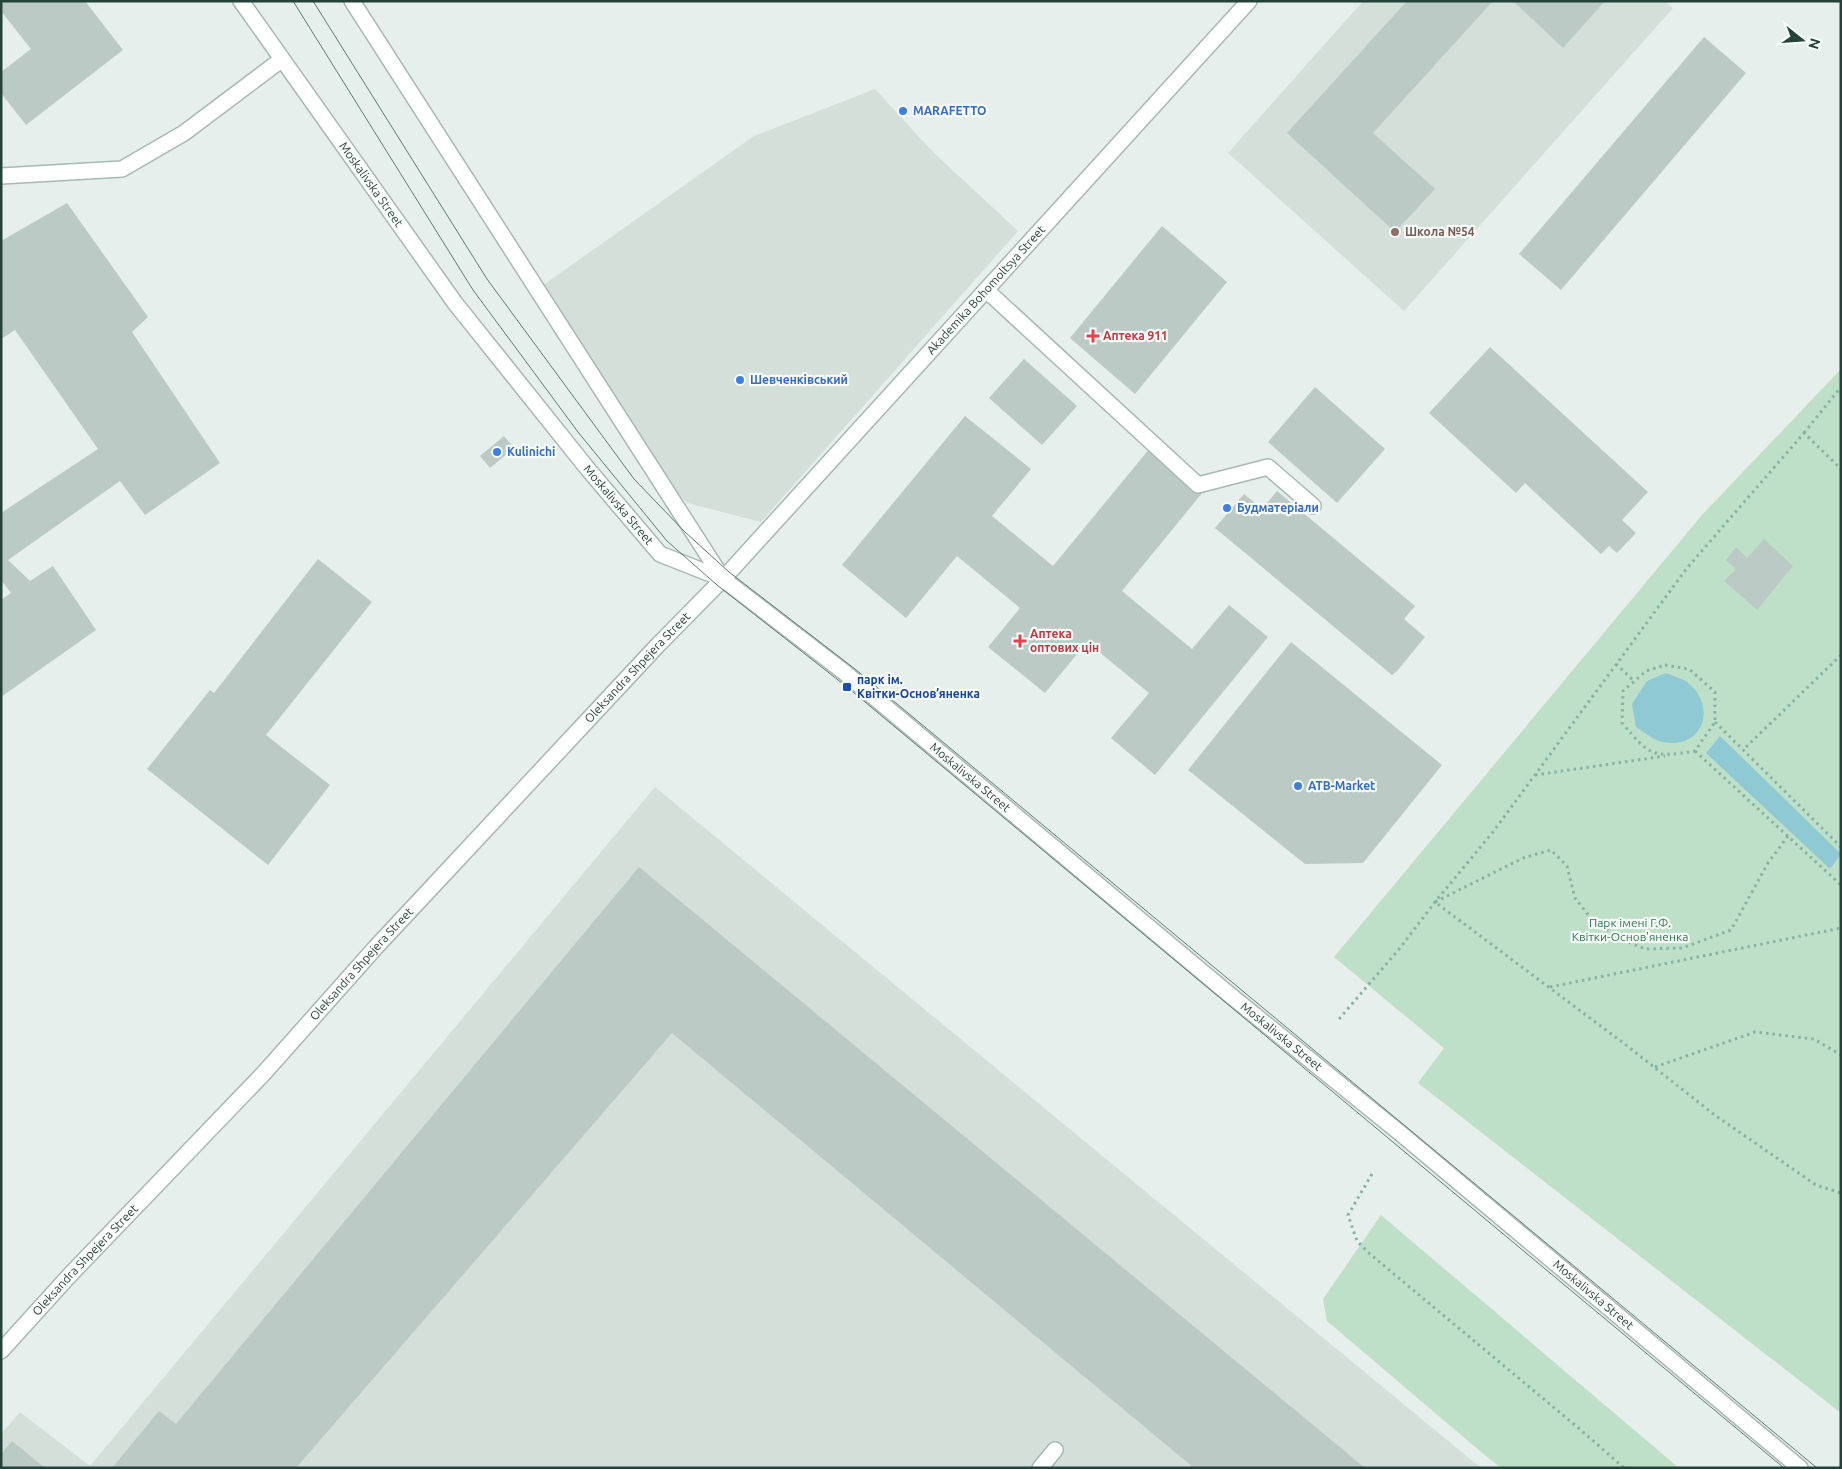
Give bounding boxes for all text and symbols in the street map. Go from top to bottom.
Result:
north arrow [1777,15,1827,65]
text: N [1805,36,1824,51]
place label: MARAFETTO [913,104,987,117]
marker: MARAFETTO [897,105,909,117]
street label: Moskalivska Street [337,140,406,229]
street label: Akademika Bohomoltsya Street [924,222,1048,357]
place label: Школа №54 [1405,225,1475,238]
marker: Школа №54 [1389,226,1401,238]
place label: Аптека 911 [1103,329,1168,342]
marker: Аптека 911 [1087,330,1099,342]
place label: Шевченківський [750,373,848,386]
marker: Шевченківський [734,374,746,386]
place label: Kulinichi [507,445,555,458]
marker: Kulinichi [491,446,503,458]
street label: Moskalivska Street [581,462,656,547]
place label: Будматеріали [1237,501,1319,514]
marker: Будматеріали [1221,502,1233,514]
street label: Oleksandra Shpejera Street [582,609,693,725]
place label: Аптека оптових цін [1030,627,1099,654]
marker: Аптека оптових цін [1014,635,1026,647]
place label: парк ім. Квітки-Основ’яненка [857,673,980,700]
marker: парк ім. Квітки-Основ’яненка [841,681,853,693]
street label: Moskalivska Street [928,740,1013,815]
place label: ATB-Market [1308,779,1375,792]
marker: ATB-Market [1292,780,1304,792]
street label: Oleksandra Shpejera Street [307,904,416,1023]
park label: Парк імені Г.Ф. Квітки-Основ'яненка [1572,916,1688,943]
street label: Moskalivska Street [1238,1000,1325,1073]
street label: Oleksandra Shpejera Street [30,1201,140,1318]
street label: Moskalivska Street [1551,1257,1637,1332]

